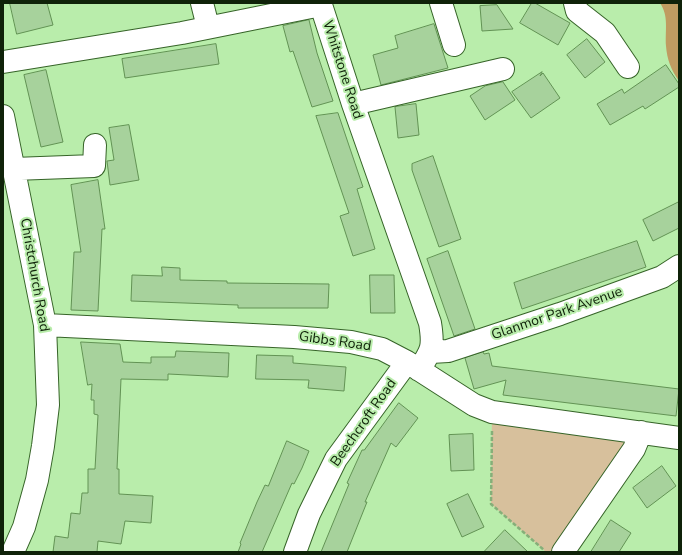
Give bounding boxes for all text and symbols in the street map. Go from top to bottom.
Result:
street label: Whitstone Road [318,19,366,121]
street label: Christchurch Road [16,217,52,333]
street label: Glanmor Park Avenue [489,284,625,344]
street label: Gibbs Road [298,329,372,355]
street label: Beechcroft Road [327,376,401,470]

